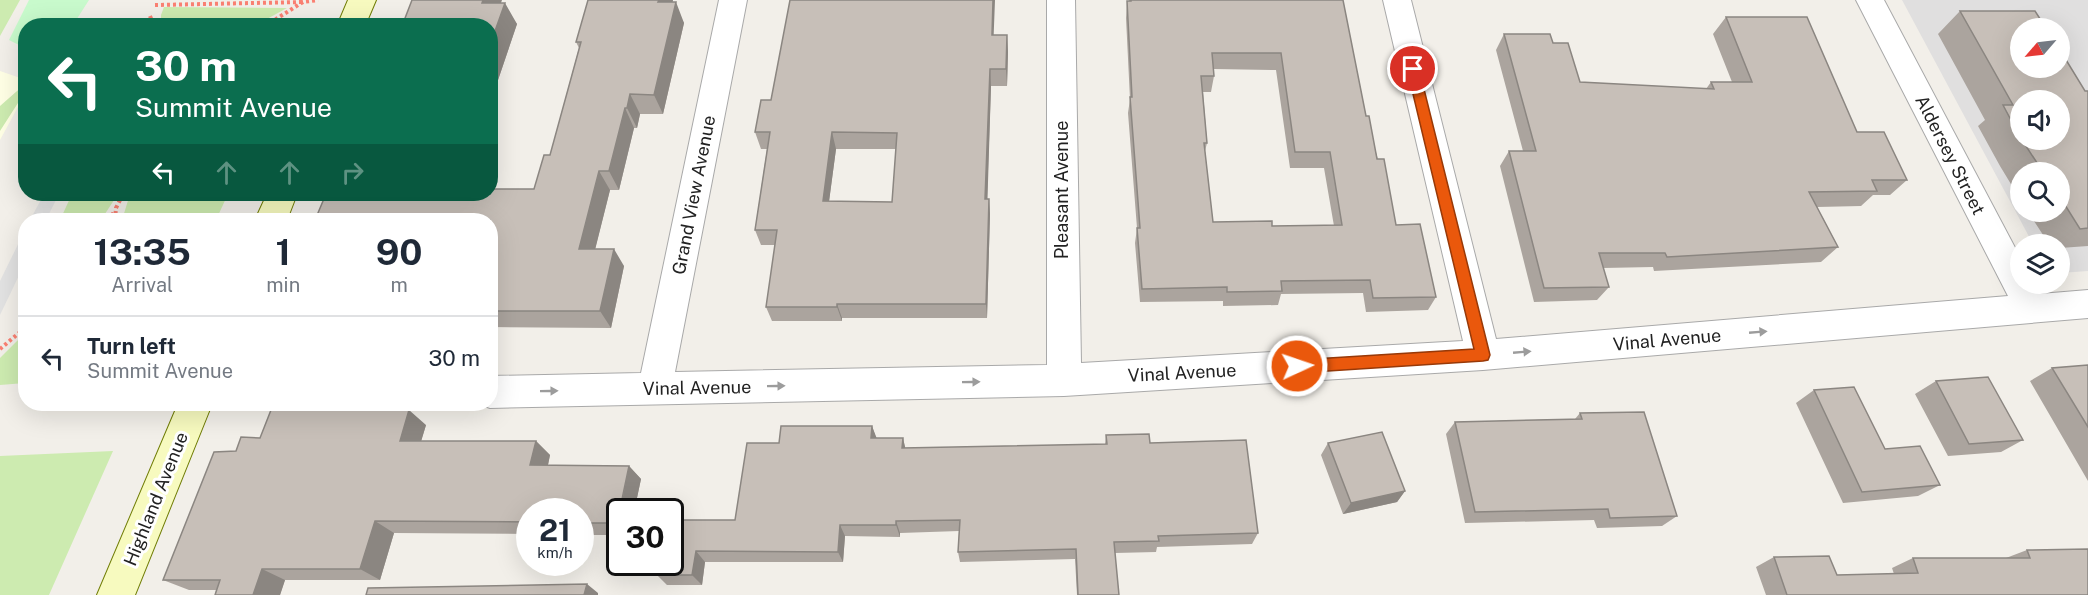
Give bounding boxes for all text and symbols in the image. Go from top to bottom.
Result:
north arrow [2010,18,2070,78]
map controls [2010,18,2070,294]
text: 30 m [135,41,237,90]
icon: left [36,42,114,120]
pin [1387,43,1438,94]
icon: arrive [1396,52,1429,85]
button: sound [2010,90,2070,150]
text: Summit Avenue [135,91,332,123]
street label: Aldersey Street [1911,91,1990,218]
street label: Grand View Avenue [668,114,719,276]
street label: Pleasant Avenue [1051,121,1072,259]
icon: left [147,156,180,189]
icon: ahead [210,156,243,189]
icon: ahead [273,156,306,189]
icon: right [336,156,369,189]
button: search [2010,162,2070,222]
text: 13:35 [93,231,191,273]
text: 1 [276,231,291,273]
text: 90 [376,231,423,273]
button: layers [2010,234,2070,294]
text: Arrival [111,273,173,297]
text: min [266,273,300,297]
text: m [390,273,408,297]
street label: Vinal Avenue [1612,324,1722,355]
one-way arrow [1749,327,1768,337]
text: Turn left [87,333,176,359]
position arrow [1265,334,1329,398]
icon: left [36,342,69,375]
text: 30 m [428,345,480,371]
one-way arrow [1513,347,1532,357]
text: Summit Avenue [87,359,233,383]
street label: Vinal Avenue [1127,359,1237,386]
street label: Vinal Avenue [642,376,751,399]
one-way arrow [961,377,980,387]
one-way arrow [767,382,786,391]
one-way arrow [539,386,558,396]
street label: Highland Avenue [119,429,192,569]
speed limit sign: 30 [606,498,684,576]
text: 21 [539,512,571,548]
text: km/h [537,544,573,561]

